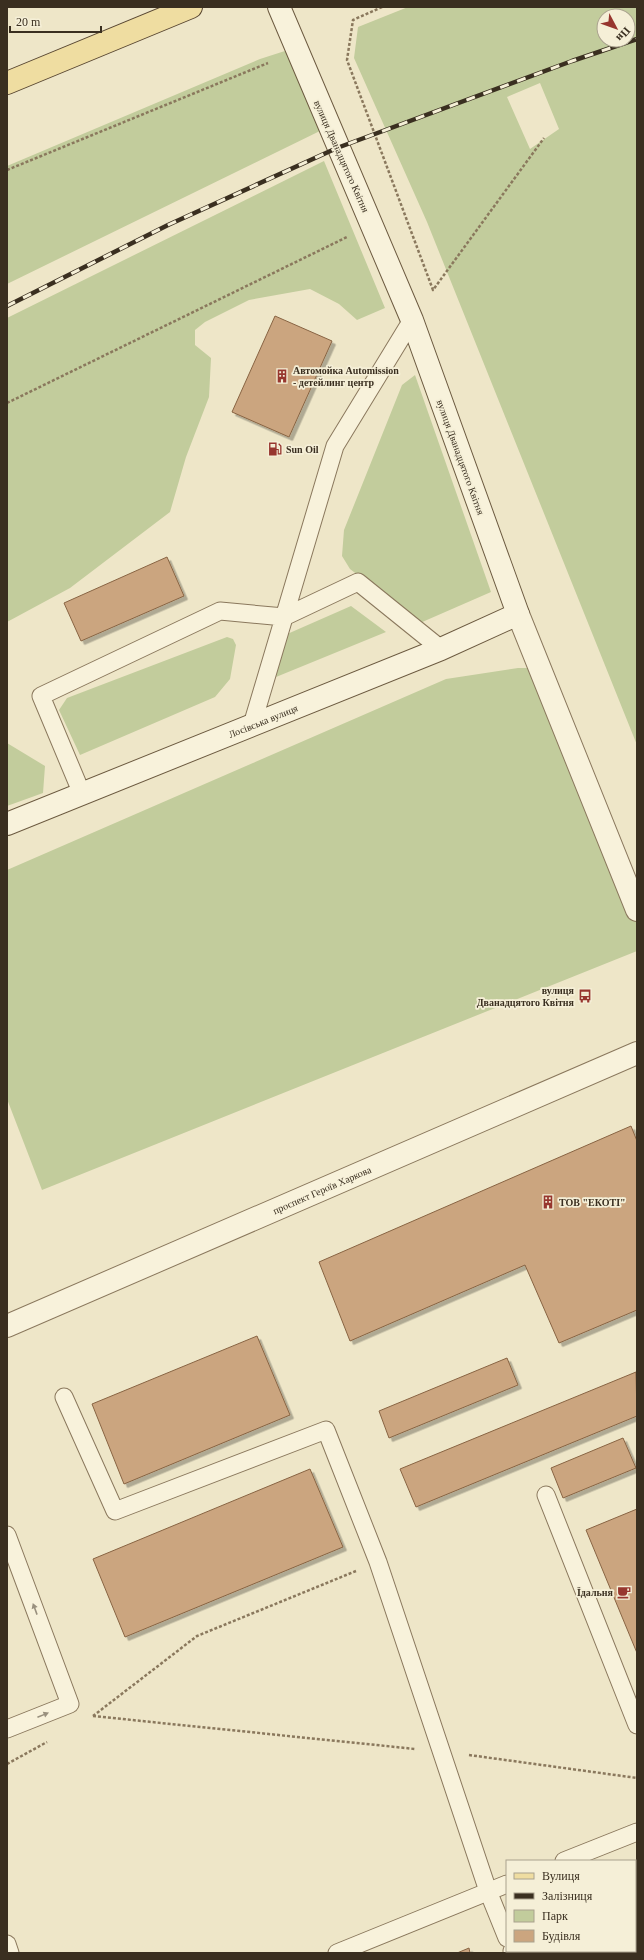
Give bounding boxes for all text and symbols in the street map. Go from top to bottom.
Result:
scale bar [10,8,101,34]
north arrow [596,8,636,48]
text: 20 m [16,15,41,29]
text: Пн [614,25,633,45]
street label: вулиця Дванадцятого Квітня [312,98,371,214]
place label: Автомойка Automission - детейлинг центр [293,365,399,388]
building icon: Автомойка Automission - детейлинг центр [274,368,290,384]
street label: вулиця Дванадцятого Квітня [435,398,487,517]
fuel station icon: Sun Oil [267,441,283,457]
place label: Sun Oil [286,444,319,455]
street label: Лосівська вулиця [227,702,300,740]
place label: вулиця Дванадцятого Квітня [477,985,575,1008]
bus stop icon: вулиця Дванадцятого Квітня [577,988,593,1004]
street label: проспект Героїв Харкова [271,1164,373,1216]
building icon: ТОВ "ЕКОТI" [540,1194,556,1210]
place label: ТОВ "ЕКОТI" [559,1197,626,1208]
cafe icon: Їдальня [616,1584,632,1600]
place label: Їдальня [577,1586,614,1598]
one-way arrow [31,1603,37,1615]
one-way arrow [38,1711,50,1717]
legend [506,1860,636,1952]
text: Вулиця [542,1869,580,1883]
text: Залізниця [542,1889,593,1903]
text: Парк [542,1909,568,1923]
text: Будівля [542,1929,581,1943]

